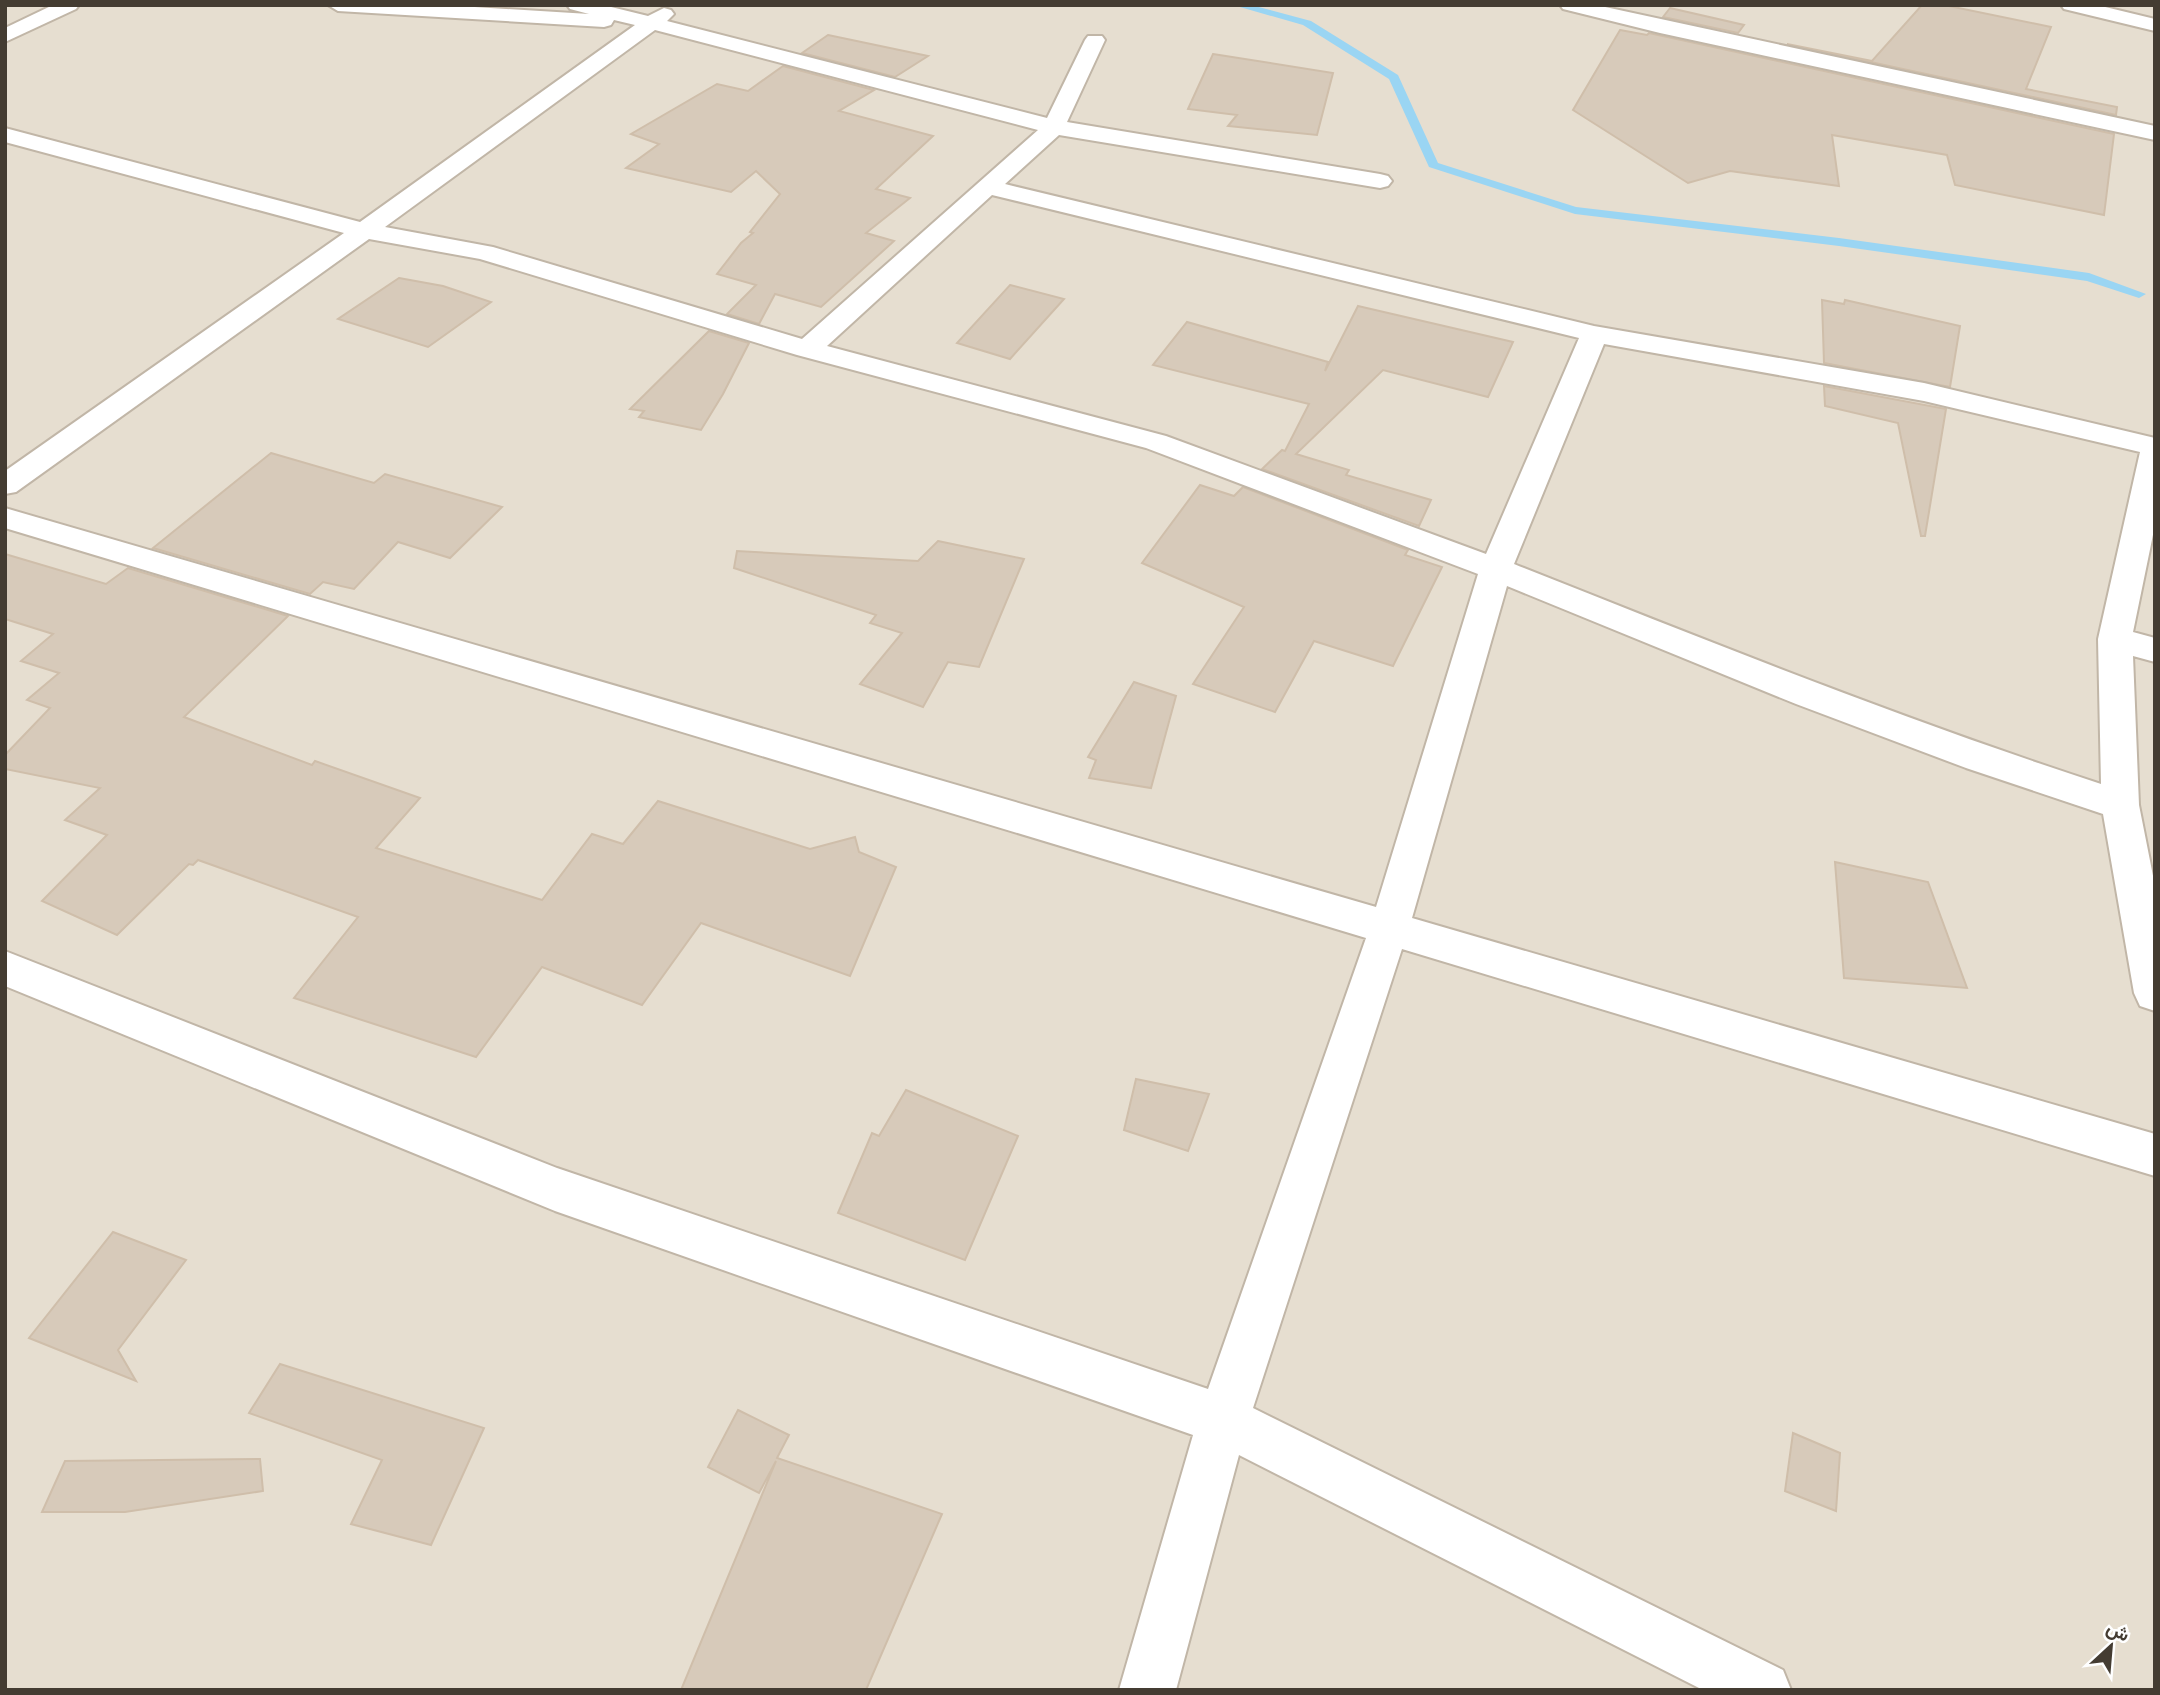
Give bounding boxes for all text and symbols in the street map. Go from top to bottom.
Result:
north arrow [2076,1611,2146,1681]
text: ش [2102,1614,2135,1647]

